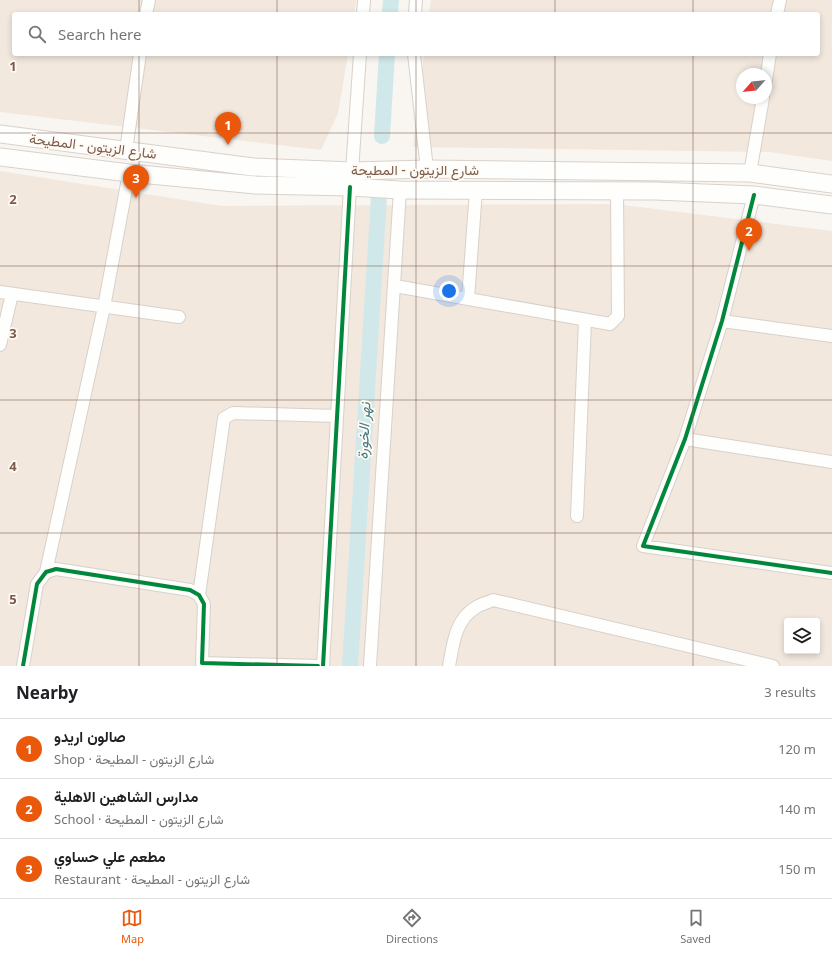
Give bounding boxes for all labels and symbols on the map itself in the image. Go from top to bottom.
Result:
text: 1 [9,57,17,75]
north arrow [736,68,772,104]
pin: 1 [215,112,241,145]
street label: شارع الزيتون - المطيحة [28,128,158,165]
street label: شارع الزيتون - المطيحة [351,160,479,181]
pin: 3 [123,165,149,198]
text: 2 [9,190,17,208]
pin: 2 [736,218,762,251]
your location [439,281,459,301]
text: 3 [9,324,17,342]
water label: نهر الخورة [352,401,375,460]
text: 4 [9,457,17,475]
text: 5 [9,590,17,608]

